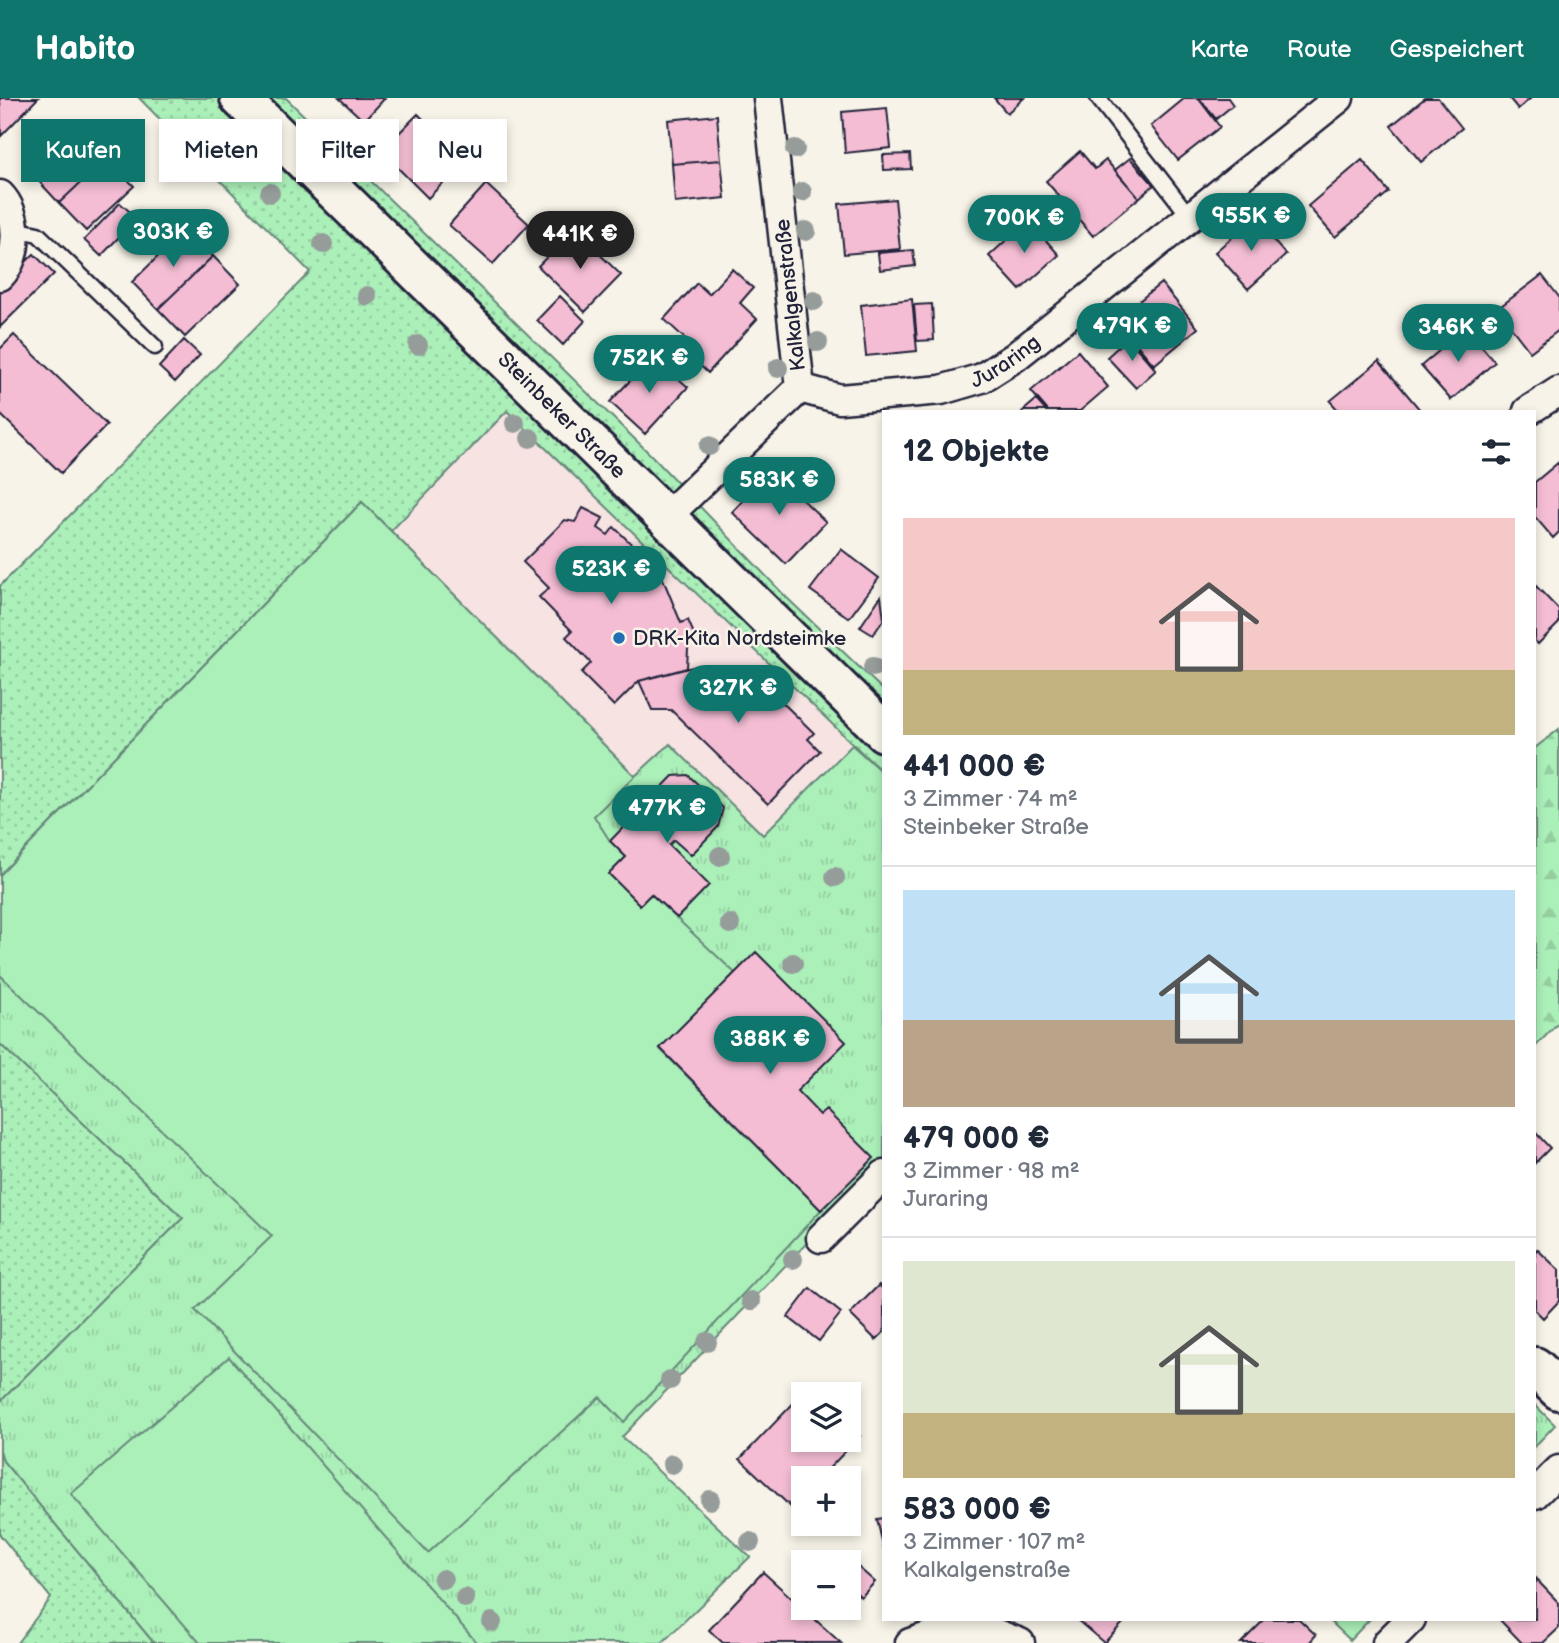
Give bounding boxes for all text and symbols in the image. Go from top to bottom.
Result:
text: Habito [35,29,135,69]
text: Karte [1190,35,1249,64]
text: Route [1287,35,1352,64]
text: Gespeichert [1390,35,1524,64]
chip: Kaufen [21,119,145,182]
chip: Mieten [159,119,282,182]
chip: Filter [296,119,399,182]
chip: Neu [413,119,507,182]
pin: 955K € [1194,194,1308,253]
pin: 700K € [967,195,1081,255]
text: 955K € [1211,202,1291,230]
text: 700K € [984,204,1064,232]
pin: 303K € [116,209,230,269]
pin: 441K € [523,212,637,271]
text: 303K € [133,218,213,246]
street label: Kalkalgenstraße [770,218,811,372]
text: 441K € [542,220,618,248]
pin: 479K € [1075,303,1189,363]
pin: 346K € [1401,304,1515,364]
text: 479K € [1093,312,1171,340]
text: 346K € [1418,313,1498,341]
street label: Juraring [968,330,1045,393]
pin: 752K € [592,336,706,395]
text: 752K € [610,344,688,372]
street label: Steinbeker Straße [492,347,631,484]
icon: filters [1477,433,1515,471]
text: 12 Objekte [903,434,1049,470]
pin: 583K € [722,458,836,517]
text: 583K € [739,466,819,494]
pin: 523K € [554,546,668,606]
text: 523K € [571,555,651,583]
icon: home [1146,564,1272,690]
place label: DRK-Kita Nordsteimke [633,626,846,651]
marker: DRK-Kita Nordsteimke [611,630,627,646]
pin: 327K € [681,666,795,725]
text: 327K € [699,674,777,702]
text: 441 000 € [903,749,1045,785]
text: 3 Zimmer · 74 m² [903,785,1078,813]
pin: 477K € [610,786,724,845]
text: 477K € [628,794,706,822]
text: Steinbeker Straße [903,813,1089,841]
icon: home [1146,936,1272,1062]
pin: 388K € [713,1016,827,1076]
text: 388K € [730,1025,810,1053]
text: 479 000 € [903,1121,1050,1157]
text: 3 Zimmer · 98 m² [903,1157,1080,1185]
text: Juraring [903,1185,989,1213]
icon: home [1146,1307,1272,1433]
map controls [791,1382,861,1620]
button: layers [791,1382,861,1452]
button: + [791,1466,861,1536]
text: 583 000 € [903,1492,1051,1528]
text: 3 Zimmer · 107 m² [903,1528,1085,1556]
button: − [791,1550,861,1620]
text: Kalkalgenstraße [903,1556,1070,1584]

